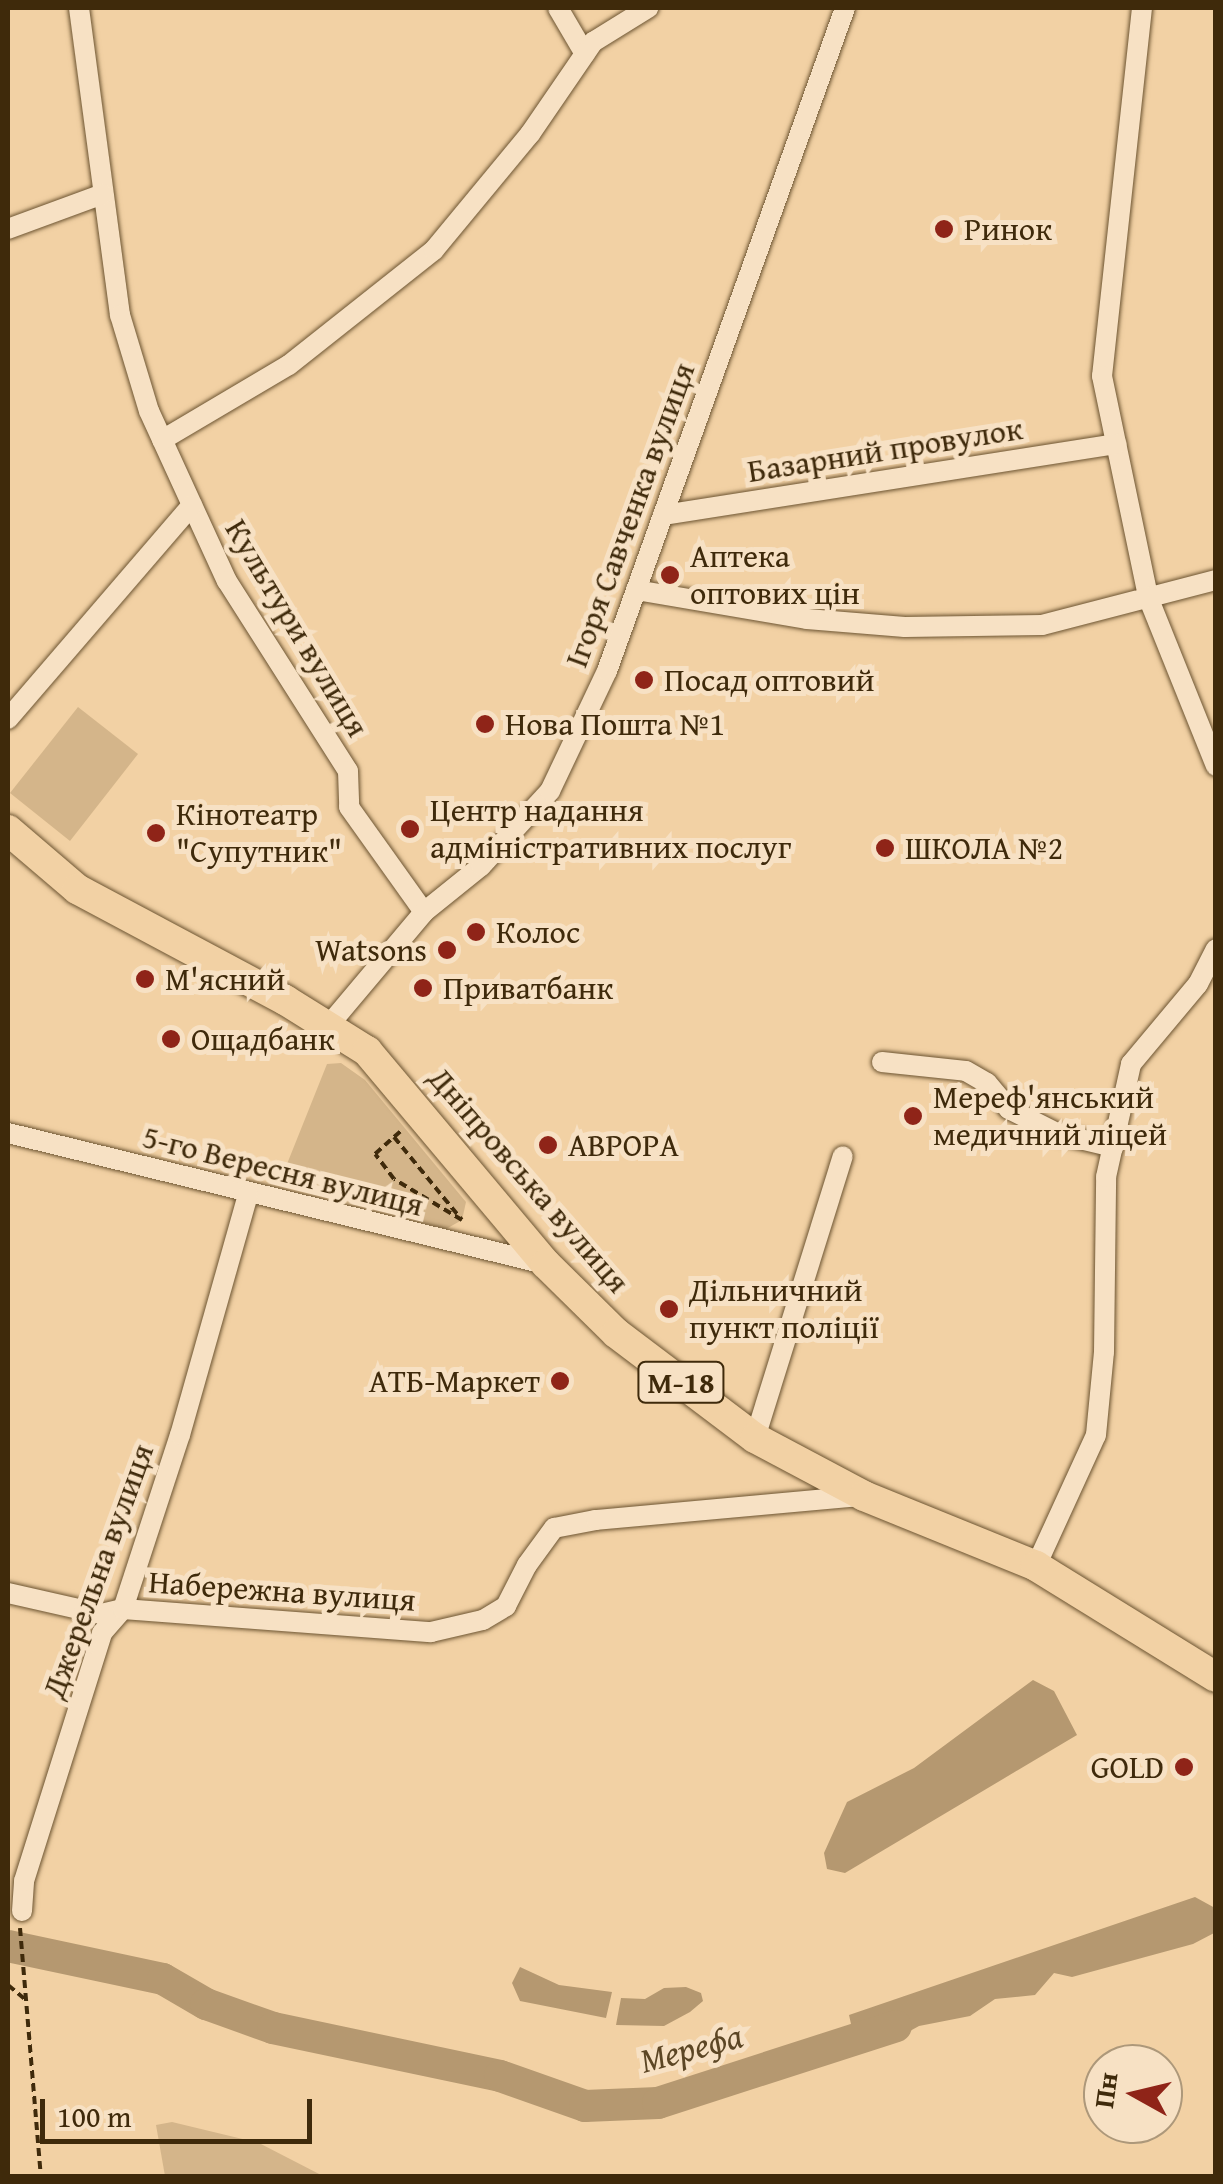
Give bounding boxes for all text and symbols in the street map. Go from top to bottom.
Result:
place label: Ринок [964,210,1052,248]
marker: Ринок [933,218,955,240]
street label: Ігоря Савченка вулиця [557,358,703,672]
street label: Базарний провулок [745,409,1025,491]
street label: Культури вулиця [217,512,377,744]
place label: Аптека оптових цін [690,538,860,613]
marker: Аптека оптових цін [659,564,681,586]
place label: Посад оптовий [664,661,875,699]
marker: Посад оптовий [633,669,655,691]
place label: Нова Пошта №1 [505,705,725,743]
marker: Нова Пошта №1 [474,713,496,735]
place label: Центр надання адміністративних послуг [430,792,791,867]
place label: Кінотеатр "Супутник" [176,796,342,871]
marker: Центр надання адміністративних послуг [399,818,421,840]
marker: Кінотеатр "Супутник" [145,822,167,844]
place label: ШКОЛА №2 [905,829,1063,867]
marker: ШКОЛА №2 [874,837,896,859]
place label: Колос [496,913,580,951]
marker: Колос [465,921,487,943]
place label: Watsons [315,931,427,969]
marker: Watsons [436,939,458,961]
place label: М'ясний [165,960,285,998]
marker: М'ясний [134,968,156,990]
place label: Приватбанк [443,969,613,1007]
marker: Приватбанк [412,977,434,999]
place label: Ощадбанк [191,1020,335,1058]
marker: Ощадбанк [160,1028,182,1050]
street label: Дніпровська вулиця [421,1059,637,1301]
place label: Мереф'янський медичний ліцей [933,1079,1167,1154]
marker: Мереф'янський медичний ліцей [902,1105,924,1127]
street label: 5-го Вересня вулиця [139,1118,427,1224]
place label: АВРОРА [568,1126,679,1164]
marker: АВРОРА [537,1134,559,1156]
place label: Дільничний пункт поліції [689,1272,879,1347]
marker: Дільничний пункт поліції [658,1298,680,1320]
road number: М-18 [636,1357,726,1407]
place label: АТБ-Маркет [369,1362,540,1400]
marker: АТБ-Маркет [549,1370,571,1392]
street label: Джерельна вулиця [34,1439,162,1703]
street label: Набережна вулиця [147,1563,417,1619]
place label: GOLD [1091,1748,1164,1786]
marker: GOLD [1173,1756,1195,1778]
water label: Мерефа [635,2014,747,2082]
north arrow [1083,2044,1183,2144]
text: Пн [1082,2069,1128,2111]
scale bar [45,2079,318,2141]
text: 100 m [57,2094,131,2138]

